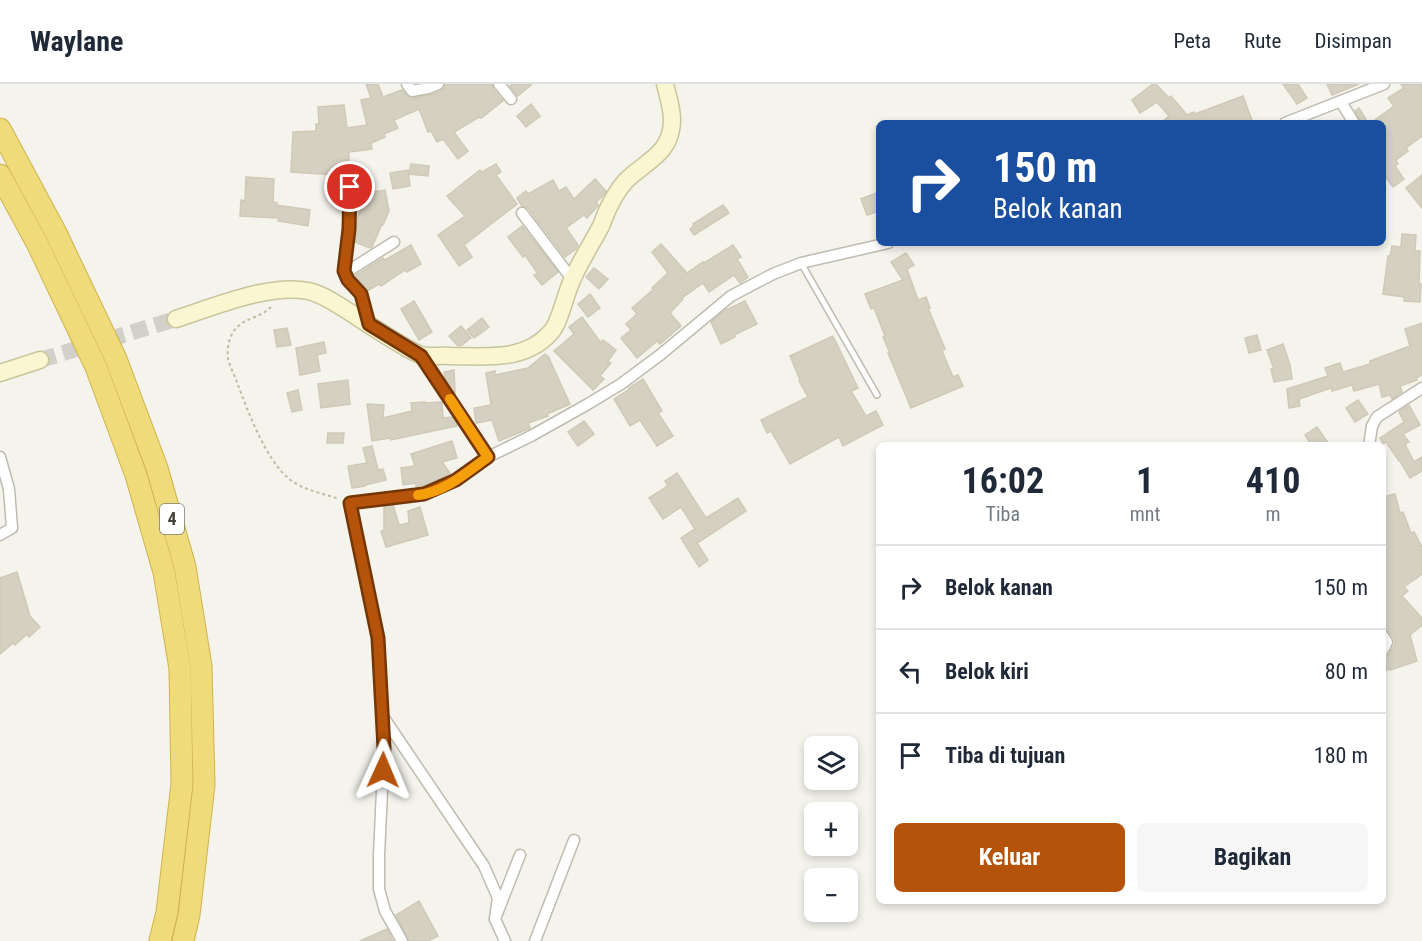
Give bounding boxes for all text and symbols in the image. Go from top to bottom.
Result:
text: Waylane [30,25,123,58]
text: Peta [1173,29,1211,53]
text: Rute [1244,29,1281,53]
text: Disimpan [1314,29,1392,53]
text: 150 m [993,143,1098,192]
icon: right [894,144,972,222]
pin [324,161,375,212]
icon: arrive [333,170,366,203]
text: Belok kanan [993,193,1123,225]
text: 16:02 [962,460,1044,502]
text: 1 [1136,460,1154,502]
text: 410 [1246,460,1300,502]
text: Tiba [986,502,1020,526]
text: mnt [1130,502,1160,526]
text: m [1266,502,1281,526]
road number: 4 [160,504,184,534]
icon: right [894,571,927,604]
text: Belok kanan [945,575,1053,600]
text: 150 m [1314,575,1368,600]
icon: left [894,655,927,688]
text: Belok kiri [945,659,1029,684]
text: 80 m [1325,659,1368,684]
map controls [804,736,858,922]
button: layers [804,736,858,790]
position arrow [351,738,415,802]
icon: arrive [894,739,927,772]
text: Tiba di tujuan [945,743,1065,768]
text: 180 m [1314,743,1368,768]
button: + [804,802,858,856]
button: Keluar [894,823,1125,892]
button: Bagikan [1137,823,1368,892]
button: − [804,868,858,922]

